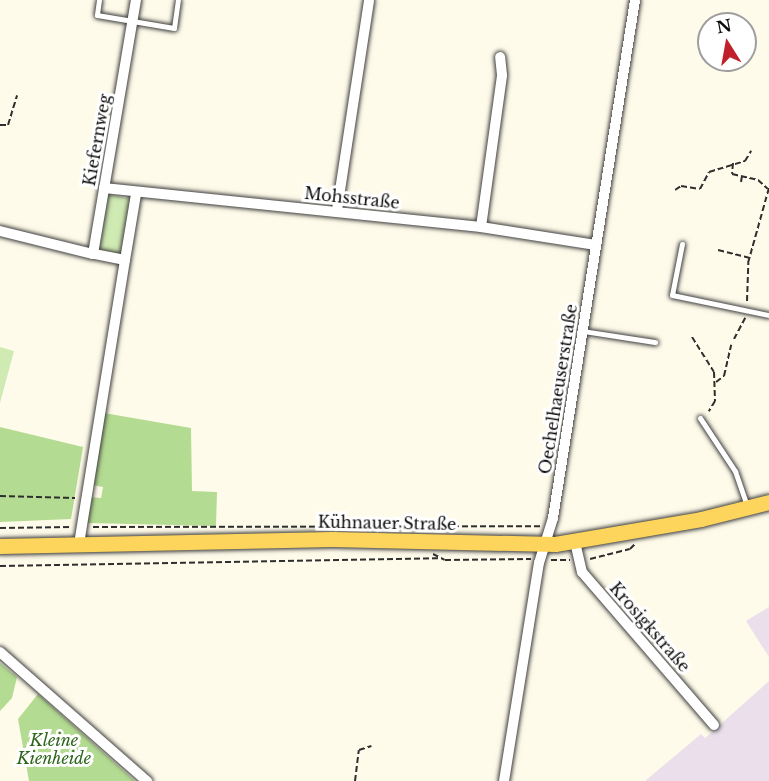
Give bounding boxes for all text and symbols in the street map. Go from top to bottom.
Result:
north arrow [697,12,757,72]
text: N [715,15,733,38]
street label: Kiefernweg [79,92,115,188]
street label: Mohsstraße [303,183,401,213]
street label: Oechelhaeuserstraße [535,303,581,475]
street label: Kühnauer Straße [317,512,457,534]
street label: Krosigkstraße [606,578,694,676]
park label: Kleine Kienheide [17,730,91,768]

